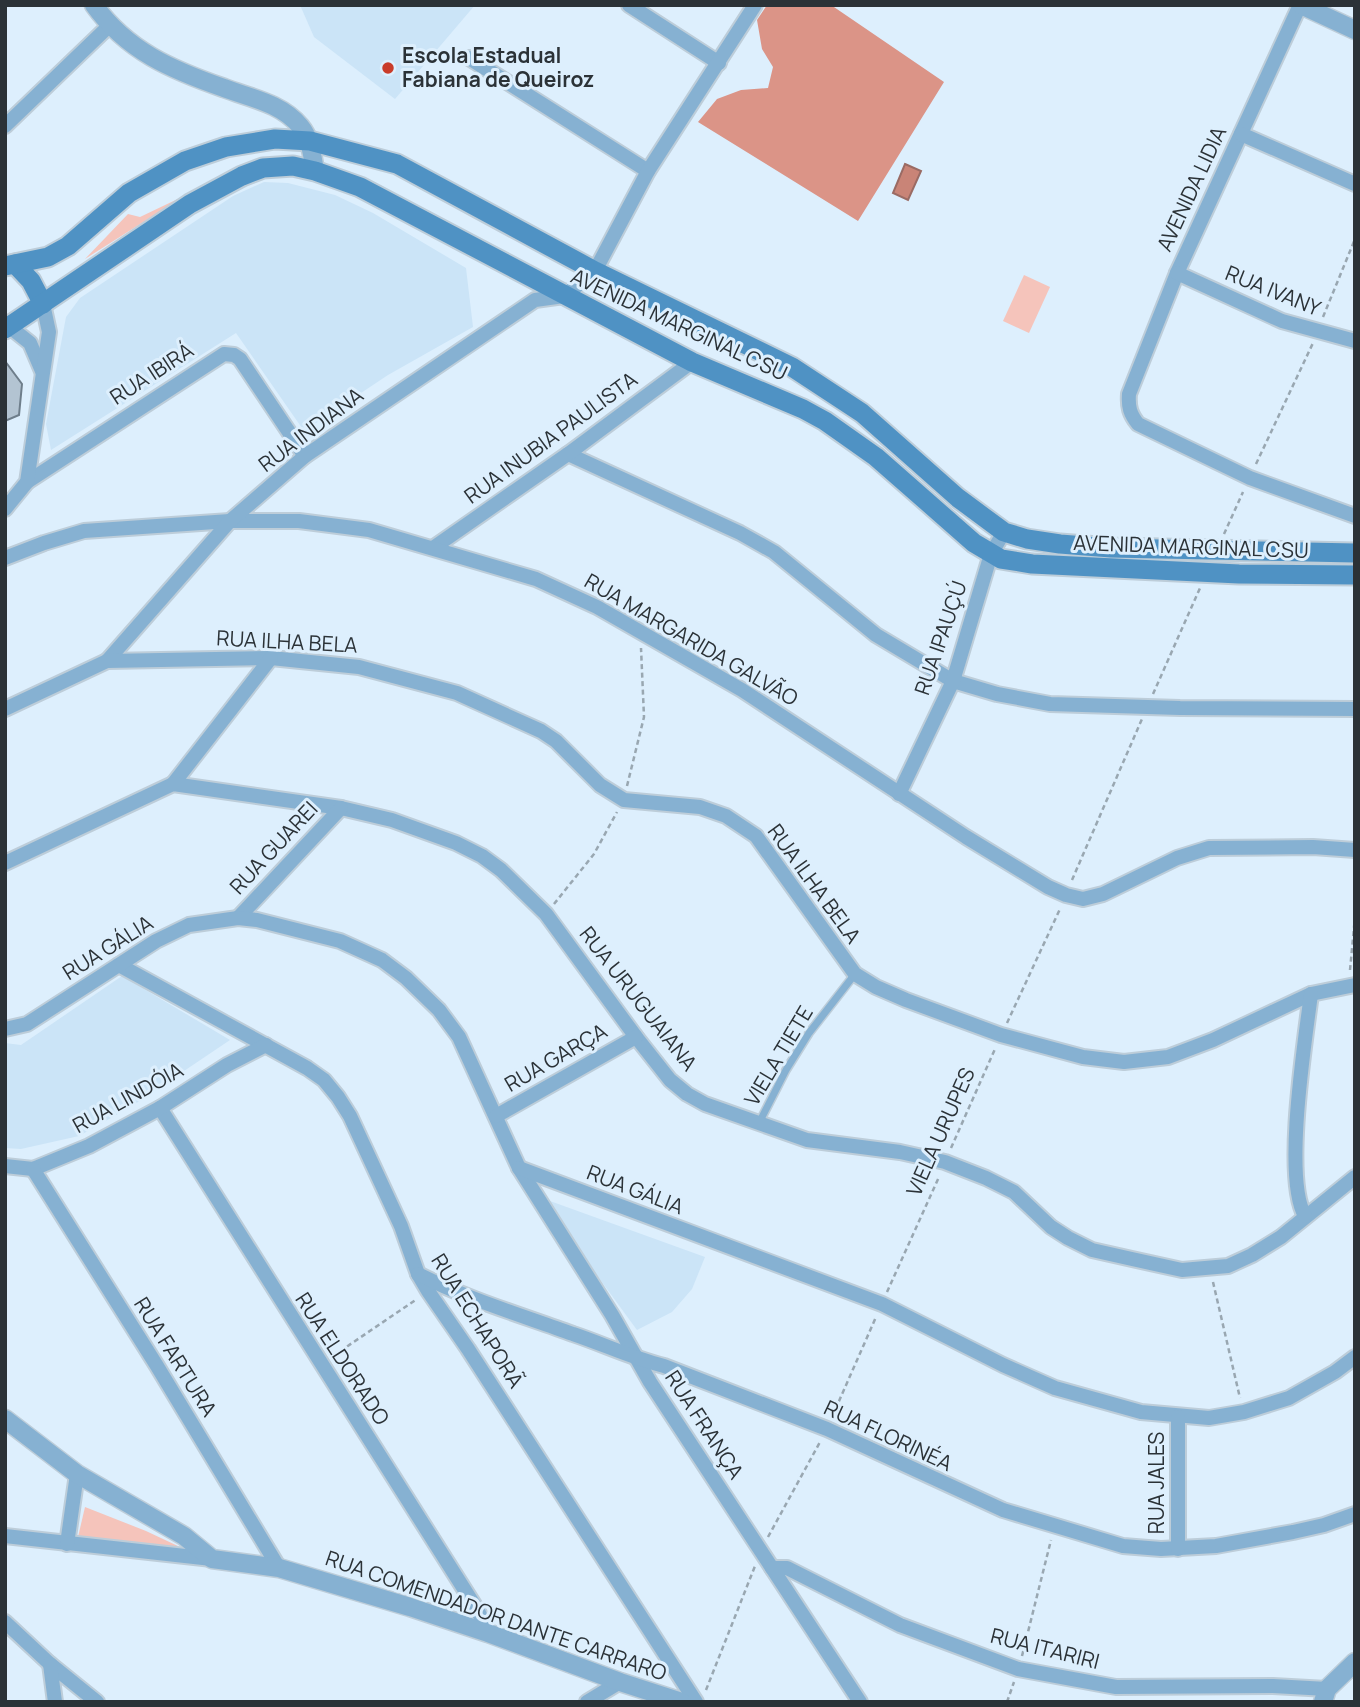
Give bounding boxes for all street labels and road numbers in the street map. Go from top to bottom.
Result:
street label: AVENIDA LIDIA [1150,122,1232,256]
street label: RUA IVANY [1222,258,1325,322]
street label: AVENIDA MARGINAL CSU [567,262,792,387]
street label: RUA IBIRÁ [104,336,199,411]
street label: RUA INUBIA PAULISTA [458,365,643,509]
street label: RUA INDIANA [252,381,368,478]
street label: AVENIDA MARGINAL CSU [1073,528,1309,564]
street label: RUA MARGARIDA GALVÃO [580,566,803,712]
street label: RUA IPAUÇÚ [907,577,973,698]
street label: RUA ILHA BELA [216,623,358,659]
street label: RUA GUAREI [223,795,323,900]
street label: RUA ILHA BELA [762,818,868,949]
street label: RUA GÁLIA [57,908,158,986]
street label: RUA URUGUAIANA [574,921,704,1076]
street label: VIELA TIETE [737,1000,819,1111]
street label: RUA GARÇA [499,1017,612,1098]
street label: RUA LINDÓIA [67,1055,188,1139]
street label: VIELA URUPES [899,1063,981,1200]
street label: RUA GÁLIA [583,1158,688,1220]
street label: RUA ECHAPORÃ [425,1248,530,1393]
street label: RUA ELDORADO [290,1287,396,1430]
street label: RUA FARTURA [128,1292,224,1421]
street label: RUA FRANÇA [659,1365,750,1484]
street label: RUA FLORINÉA [820,1393,957,1477]
street label: RUA JALES [1142,1432,1170,1534]
street label: RUA COMENDADOR DANTE CARRARO [322,1543,671,1687]
street label: RUA ITARIRI [988,1621,1103,1675]

